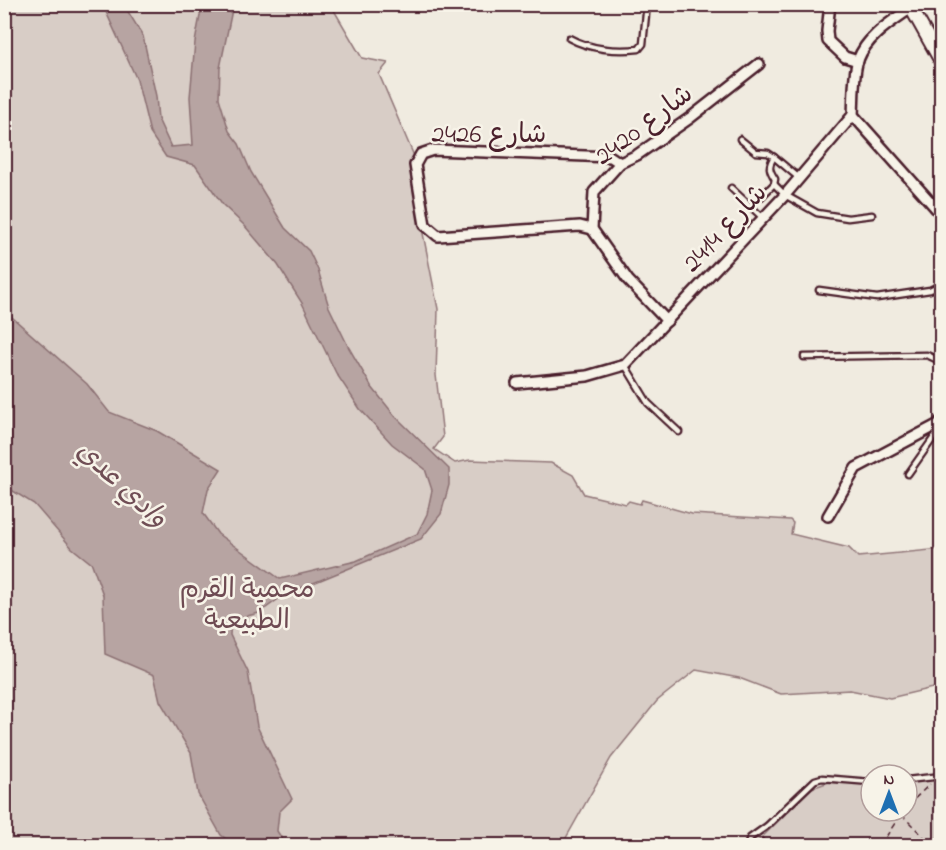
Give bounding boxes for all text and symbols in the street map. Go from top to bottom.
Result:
street label: 2420 شارع [587,76,702,176]
street label: 2426 شارع [431,116,547,155]
street label: 2414 شارع [674,175,777,282]
water label: وادي عدي [66,432,176,539]
park label: محمية القرم الطبيعية [180,571,314,641]
north arrow [859,763,919,823]
text: N [884,768,895,792]

